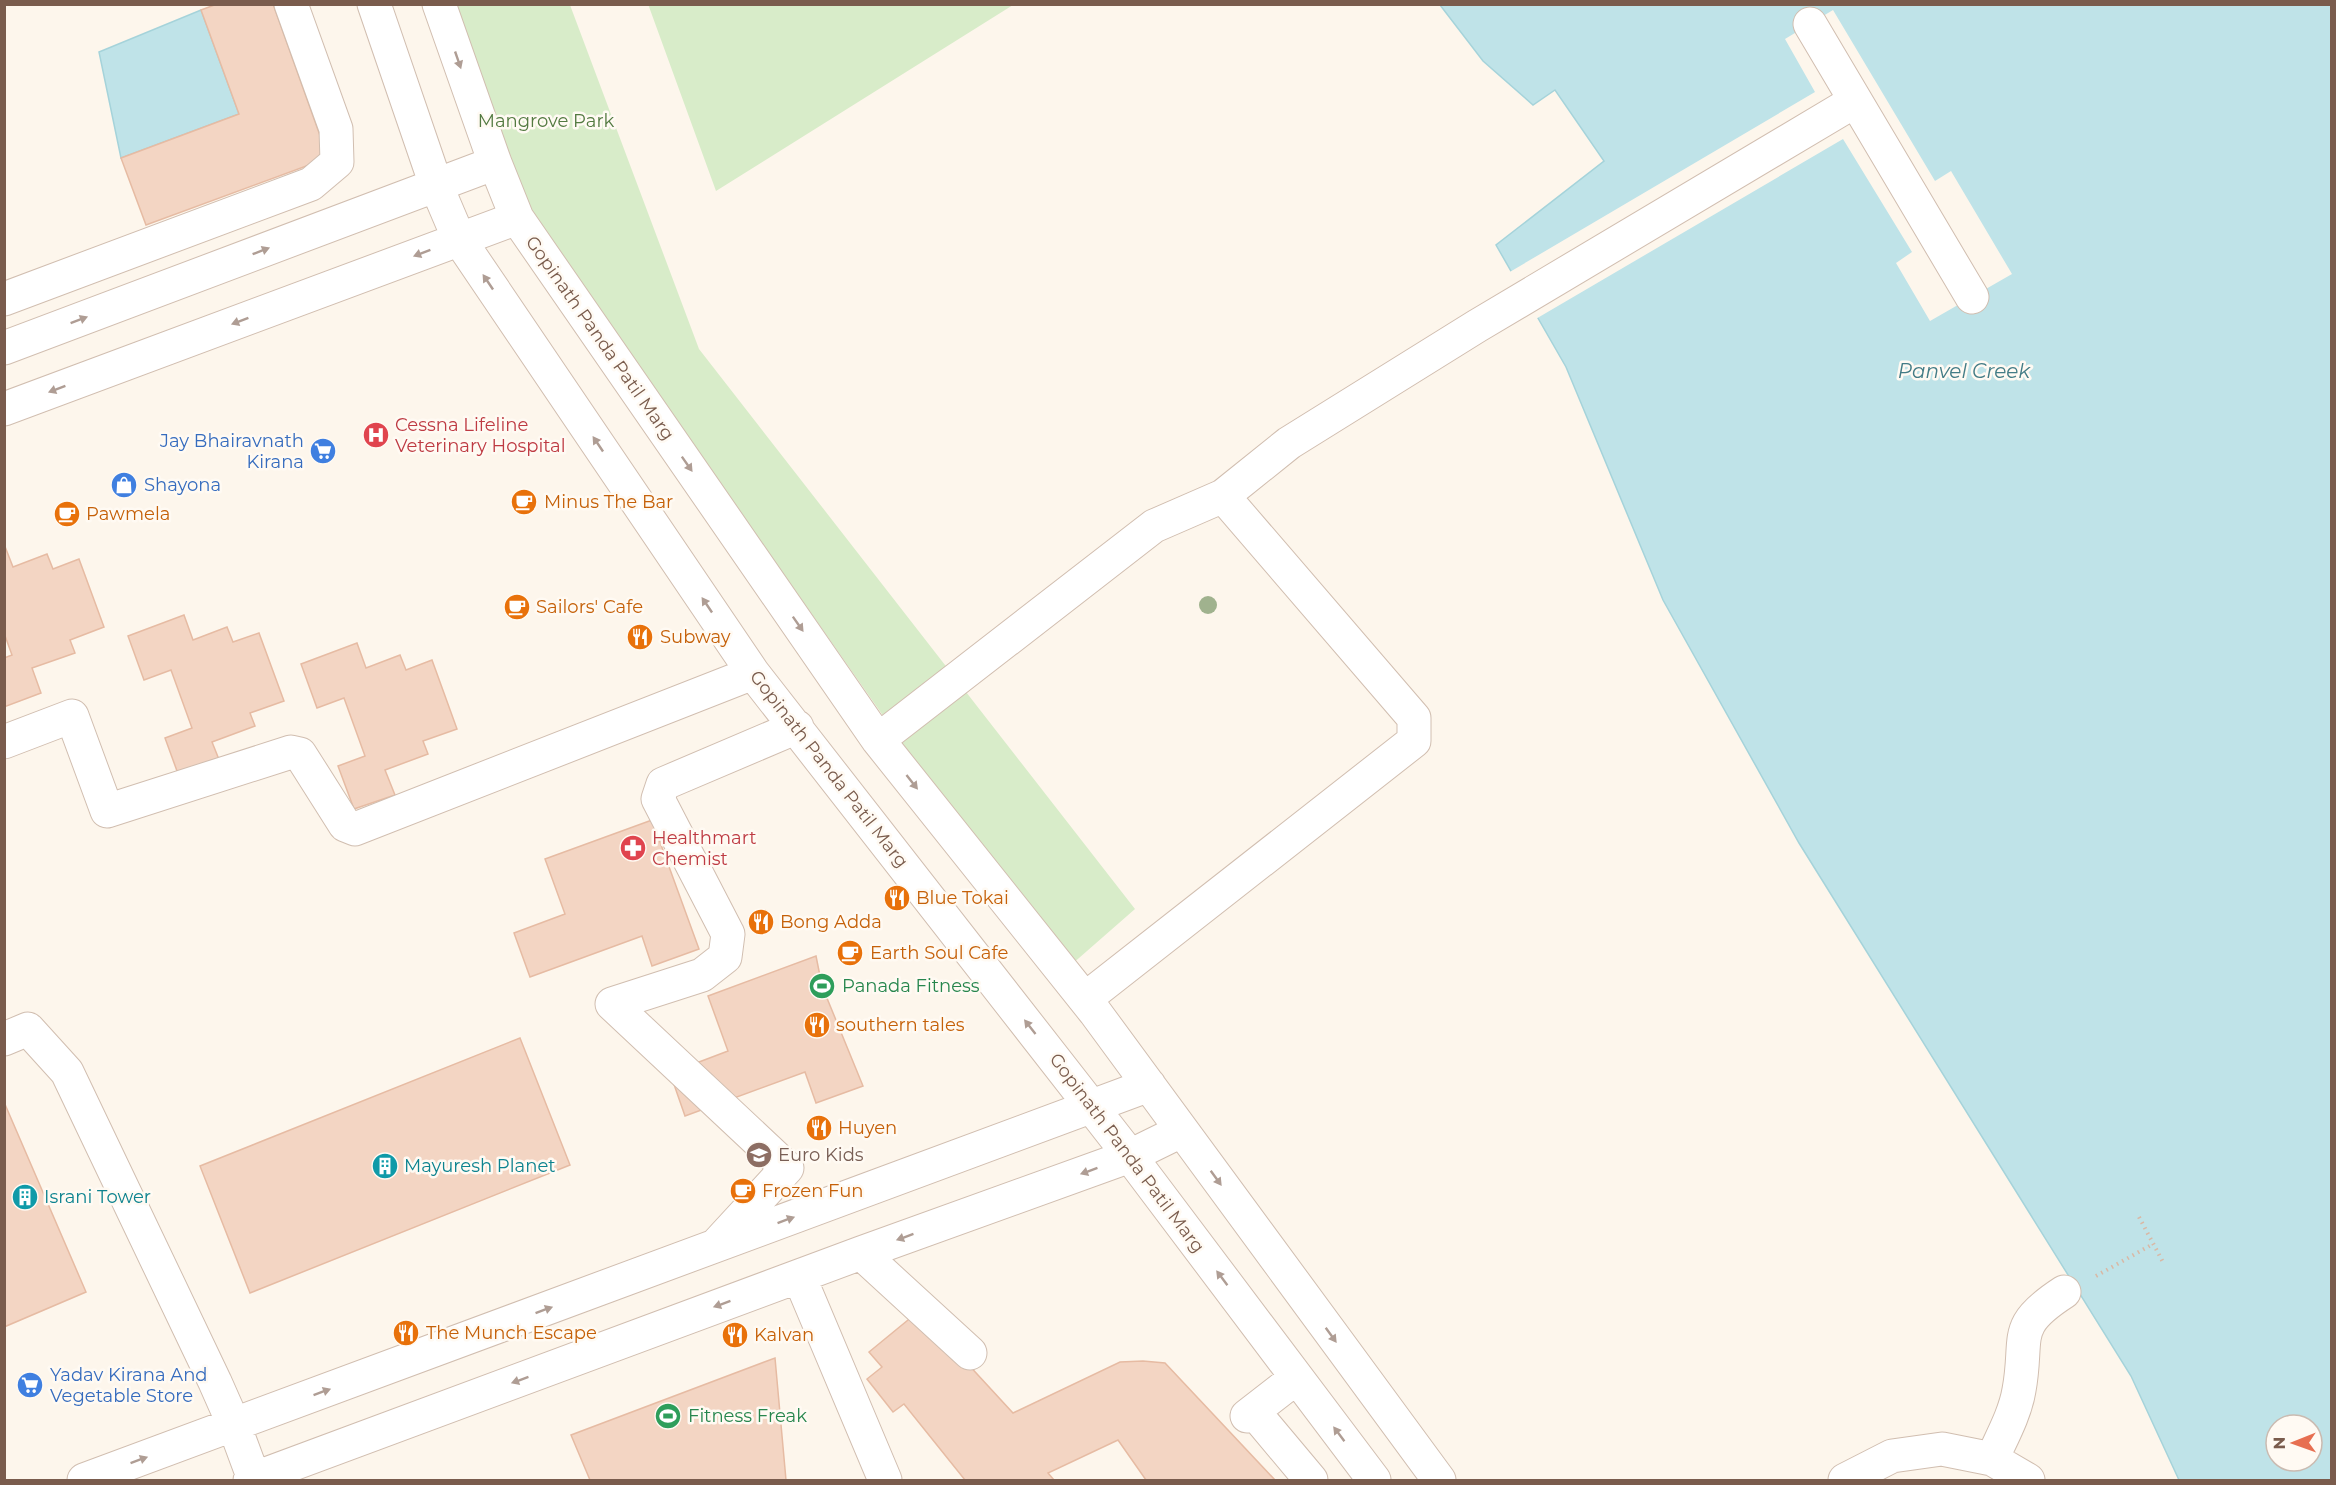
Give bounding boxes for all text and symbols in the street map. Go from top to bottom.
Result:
one-way arrow [454,51,464,69]
park label: Mangrove Park [478,110,614,132]
street label: Gopinath Panda Patil Marg [521,232,679,444]
one-way arrow [252,246,270,256]
one-way arrow [413,248,431,258]
one-way arrow [482,275,494,291]
one-way arrow [70,315,88,325]
one-way arrow [231,317,249,326]
water label: Panvel Creek [1898,359,2031,383]
one-way arrow [48,385,66,395]
place label: Cessna Lifeline Veterinary Hospital [395,414,566,457]
hospital icon: Cessna Lifeline Veterinary Hospital [361,420,391,450]
place label: Jay Bhairavnath Kirana [159,430,304,473]
supermarket icon: Jay Bhairavnath Kirana [308,436,338,466]
one-way arrow [592,436,604,452]
one-way arrow [681,456,692,472]
shop icon: Shayona [109,470,139,500]
place label: Shayona [144,474,221,496]
cafe icon: Minus The Bar [509,487,539,517]
place label: Minus The Bar [544,491,673,513]
cafe icon: Pawmela [52,499,82,529]
place label: Pawmela [86,503,170,525]
cafe icon: Sailors' Cafe [502,592,532,622]
place label: Sailors' Cafe [536,596,643,618]
one-way arrow [702,597,713,613]
one-way arrow [792,616,804,632]
restaurant icon: Subway [625,622,655,652]
place label: Subway [660,626,731,648]
street label: Gopinath Panda Patil Marg [745,666,913,872]
one-way arrow [906,775,918,790]
place label: Healthmart Chemist [652,827,757,870]
pharmacy icon: Healthmart Chemist [618,833,648,863]
restaurant icon: Blue Tokai [882,883,912,913]
place label: Blue Tokai [916,887,1009,909]
restaurant icon: Bong Adda [746,907,776,937]
place label: Bong Adda [780,911,882,933]
cafe icon: Earth Soul Cafe [835,938,865,968]
place label: Earth Soul Cafe [870,942,1008,964]
sports icon: Panada Fitness [807,971,837,1001]
place label: Panada Fitness [842,975,980,997]
restaurant icon: southern tales [802,1010,832,1040]
place label: southern tales [836,1014,965,1036]
one-way arrow [1023,1019,1036,1035]
street label: Gopinath Panda Patil Marg [1045,1049,1209,1257]
restaurant icon: Huyen [804,1113,834,1143]
place label: Huyen [838,1117,897,1139]
school or university icon: Euro Kids [744,1140,774,1170]
place label: Euro Kids [778,1144,864,1166]
building icon: Mayuresh Planet [370,1151,400,1181]
place label: Mayuresh Planet [404,1155,556,1177]
one-way arrow [1080,1166,1098,1176]
one-way arrow [1209,1170,1222,1186]
cafe icon: Frozen Fun [728,1176,758,1206]
place label: Frozen Fun [762,1180,863,1202]
building icon: Israni Tower [10,1182,40,1212]
place label: Israni Tower [44,1186,151,1208]
one-way arrow [777,1215,795,1225]
one-way arrow [896,1232,914,1242]
one-way arrow [1216,1271,1228,1286]
one-way arrow [713,1300,731,1310]
one-way arrow [535,1305,553,1314]
restaurant icon: The Munch Escape [391,1318,421,1348]
restaurant icon: Kalvan [720,1320,750,1350]
place label: The Munch Escape [426,1322,597,1344]
place label: Kalvan [754,1324,814,1346]
one-way arrow [1325,1327,1337,1342]
place label: Yadav Kirana And Vegetable Store [50,1364,208,1407]
supermarket icon: Yadav Kirana And Vegetable Store [15,1370,45,1400]
one-way arrow [511,1376,529,1385]
one-way arrow [313,1387,331,1397]
sports icon: Fitness Freak [653,1401,683,1431]
place label: Fitness Freak [688,1405,807,1427]
north arrow [2264,1413,2324,1473]
one-way arrow [1333,1426,1345,1442]
text: N [2270,1437,2289,1450]
one-way arrow [130,1455,148,1464]

